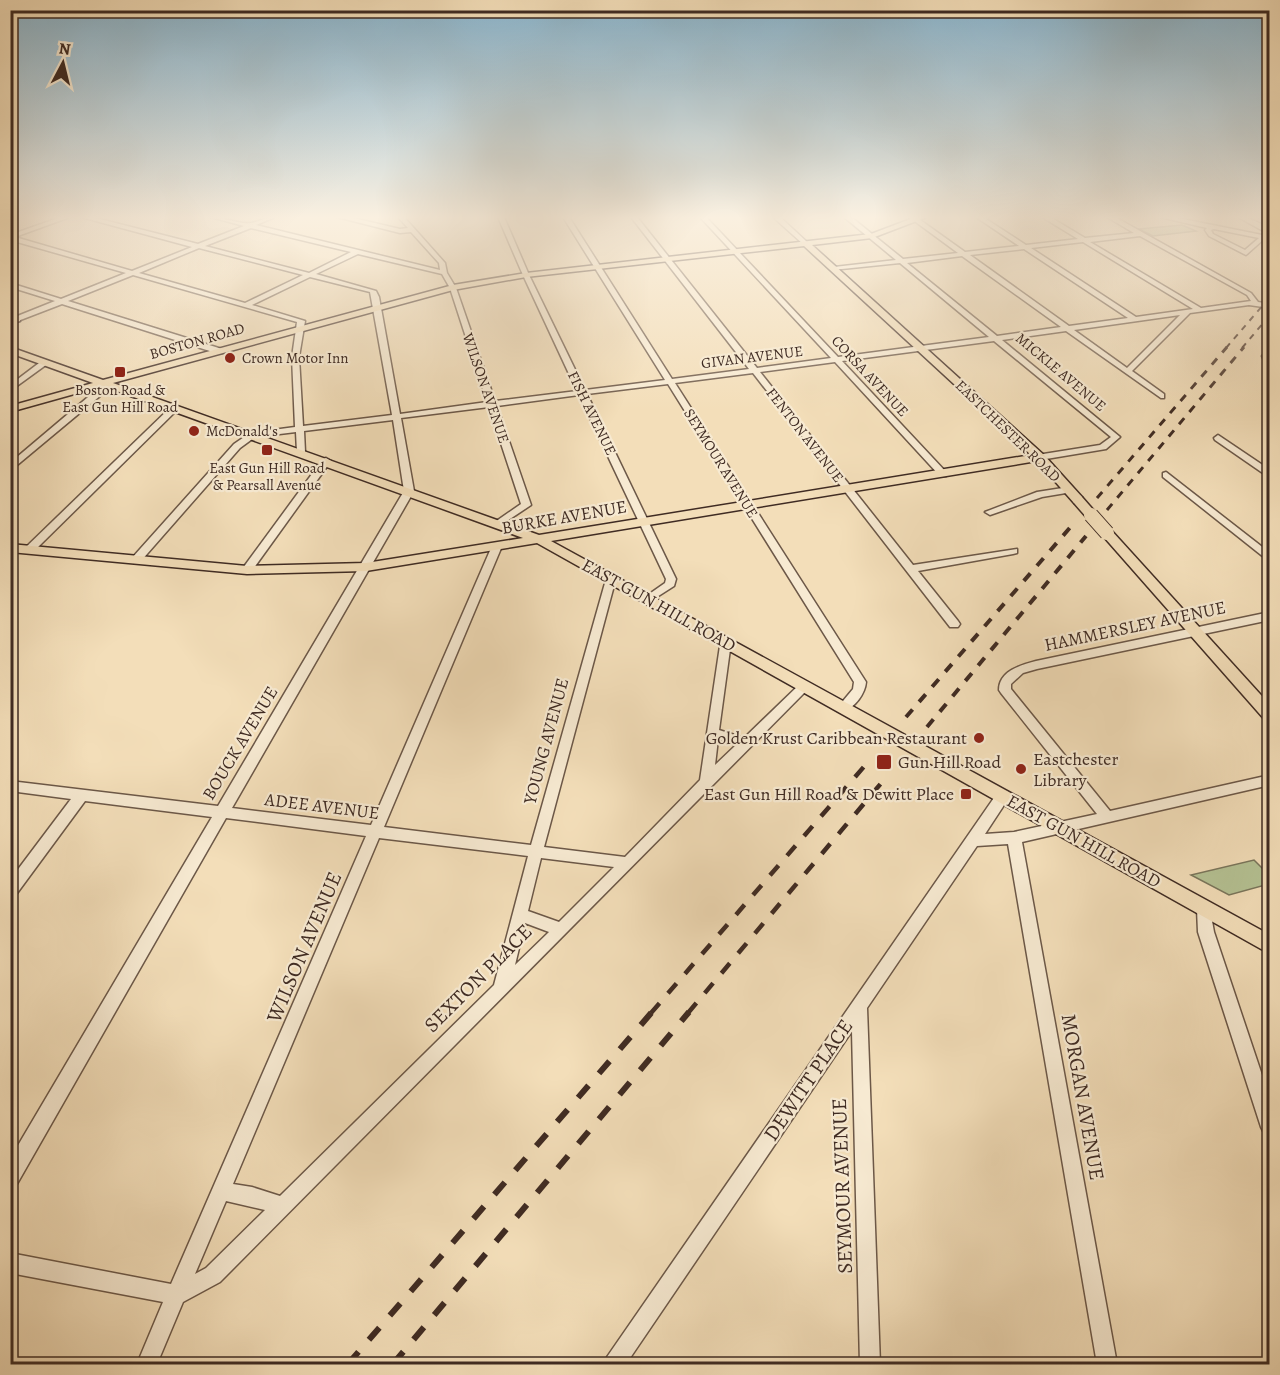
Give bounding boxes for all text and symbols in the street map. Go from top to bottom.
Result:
north arrow [33,33,93,93]
text: N [58,37,72,61]
street label: BOSTON ROAD [147,318,247,364]
street label: MICKLE AVENUE [1012,328,1110,416]
street label: WILSON AVENUE [457,329,514,446]
street label: CORSA AVENUE [827,331,913,421]
street label: GIVAN AVENUE [700,341,804,373]
place label: Crown Motor Inn [242,348,348,368]
marker: Crown Motor Inn [223,351,237,365]
marker: Boston Road & East Gun Hill Road [113,365,127,379]
street label: FISH AVENUE [563,368,621,458]
street label: EASTCHESTER ROAD [951,376,1065,486]
place label: Boston Road & East Gun Hill Road [62,380,179,417]
street label: FENTON AVENUE [762,383,848,487]
street label: SEYMOUR AVENUE [679,404,763,522]
place label: McDonald's [206,421,278,441]
marker: McDonald's [187,424,201,438]
marker: East Gun Hill Road & Pearsall Avenue [260,443,274,457]
place label: East Gun Hill Road & Pearsall Avenue [209,458,326,495]
street label: BURKE AVENUE [500,494,628,540]
street label: EAST GUN HILL ROAD [578,553,740,657]
street label: HAMMERSLEY AVENUE [1042,595,1228,657]
street label: YOUNG AVENUE [517,675,574,808]
street label: BOUCK AVENUE [197,682,283,804]
place label: Golden Krust Caribbean Restaurant [706,726,967,750]
marker: Golden Krust Caribbean Restaurant [972,731,986,745]
place label: Eastchester Library [1033,747,1118,792]
place label: Gun Hill Road [898,750,1001,774]
marker: Gun Hill Road [875,753,893,771]
marker: Eastchester Library [1014,762,1028,776]
place label: East Gun Hill Road & Dewitt Place [704,782,954,806]
street label: ADEE AVENUE [262,787,381,825]
marker: East Gun Hill Road & Dewitt Place [959,787,973,801]
street label: EAST GUN HILL ROAD [1003,789,1165,893]
street label: WILSON AVENUE [259,867,348,1028]
street label: SEXTON PLACE [418,918,538,1038]
street label: MORGAN AVENUE [1055,1012,1111,1182]
street label: DEWITT PLACE [757,1013,859,1147]
street label: SEYMOUR AVENUE [825,1098,859,1274]

